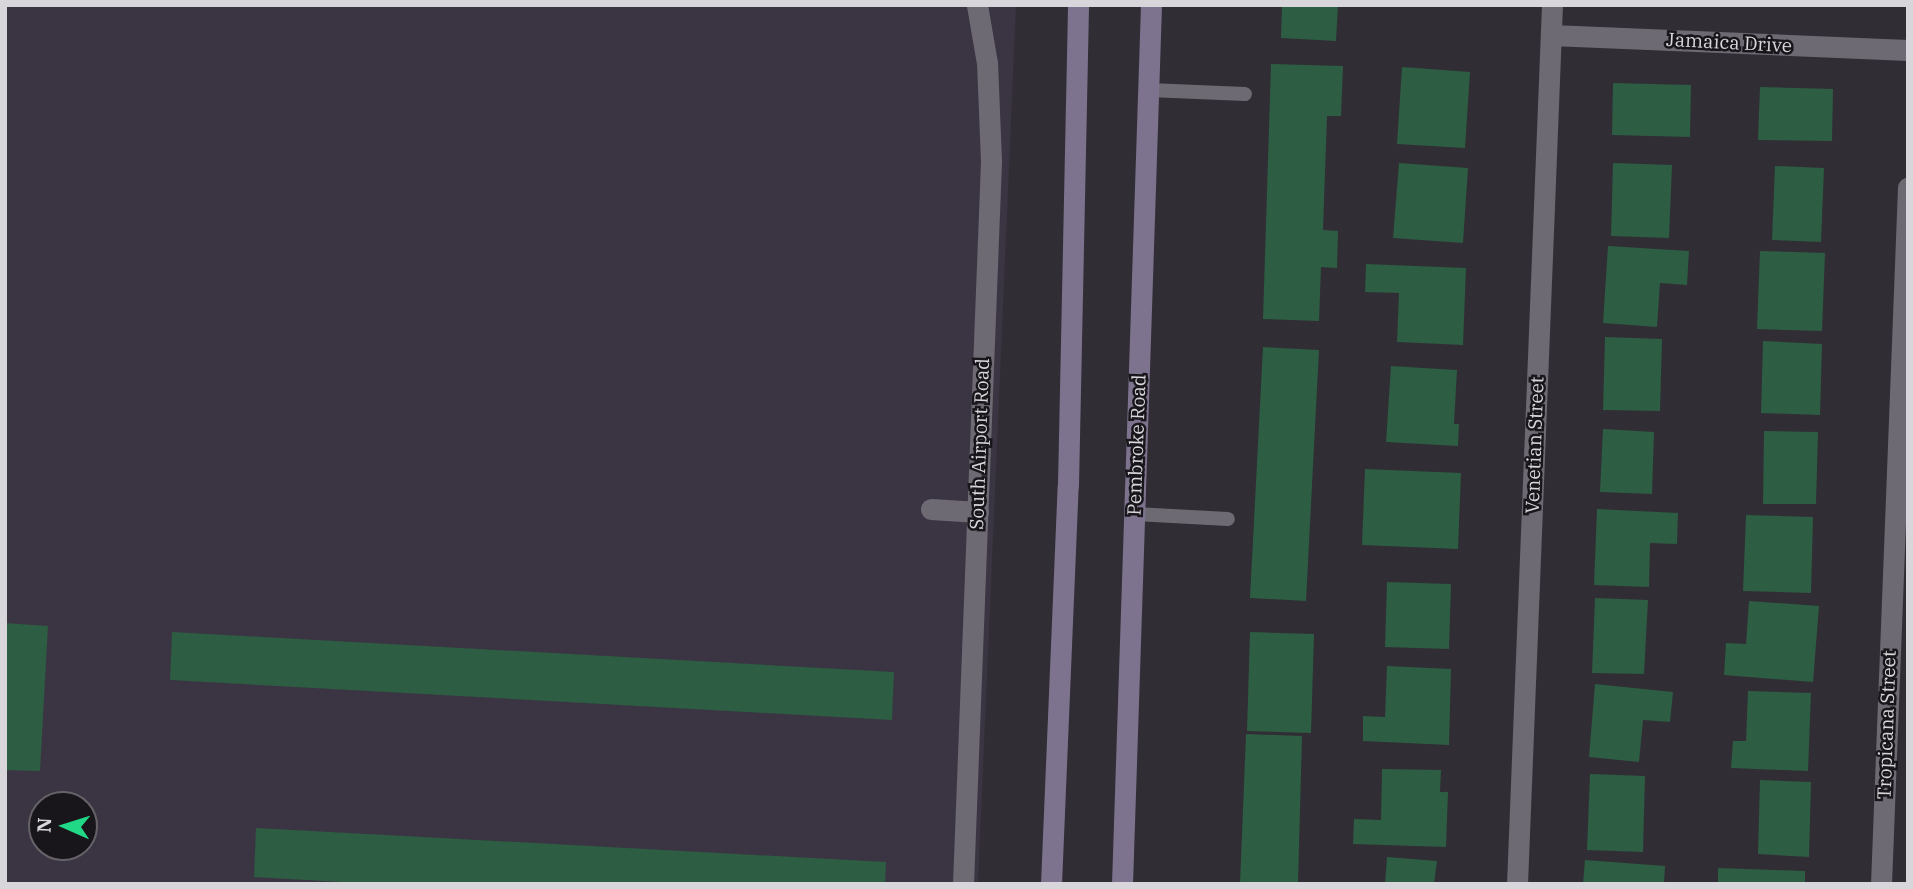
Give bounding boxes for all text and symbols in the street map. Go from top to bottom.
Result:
street label: Jamaica Drive [1666,28,1792,58]
street label: South Airport Road [966,358,994,530]
street label: Pembroke Road [1123,374,1151,516]
street label: Venetian Street [1521,376,1549,514]
street label: Tropicana Street [1873,650,1901,800]
north arrow [28,791,98,861]
text: N [32,817,56,833]

